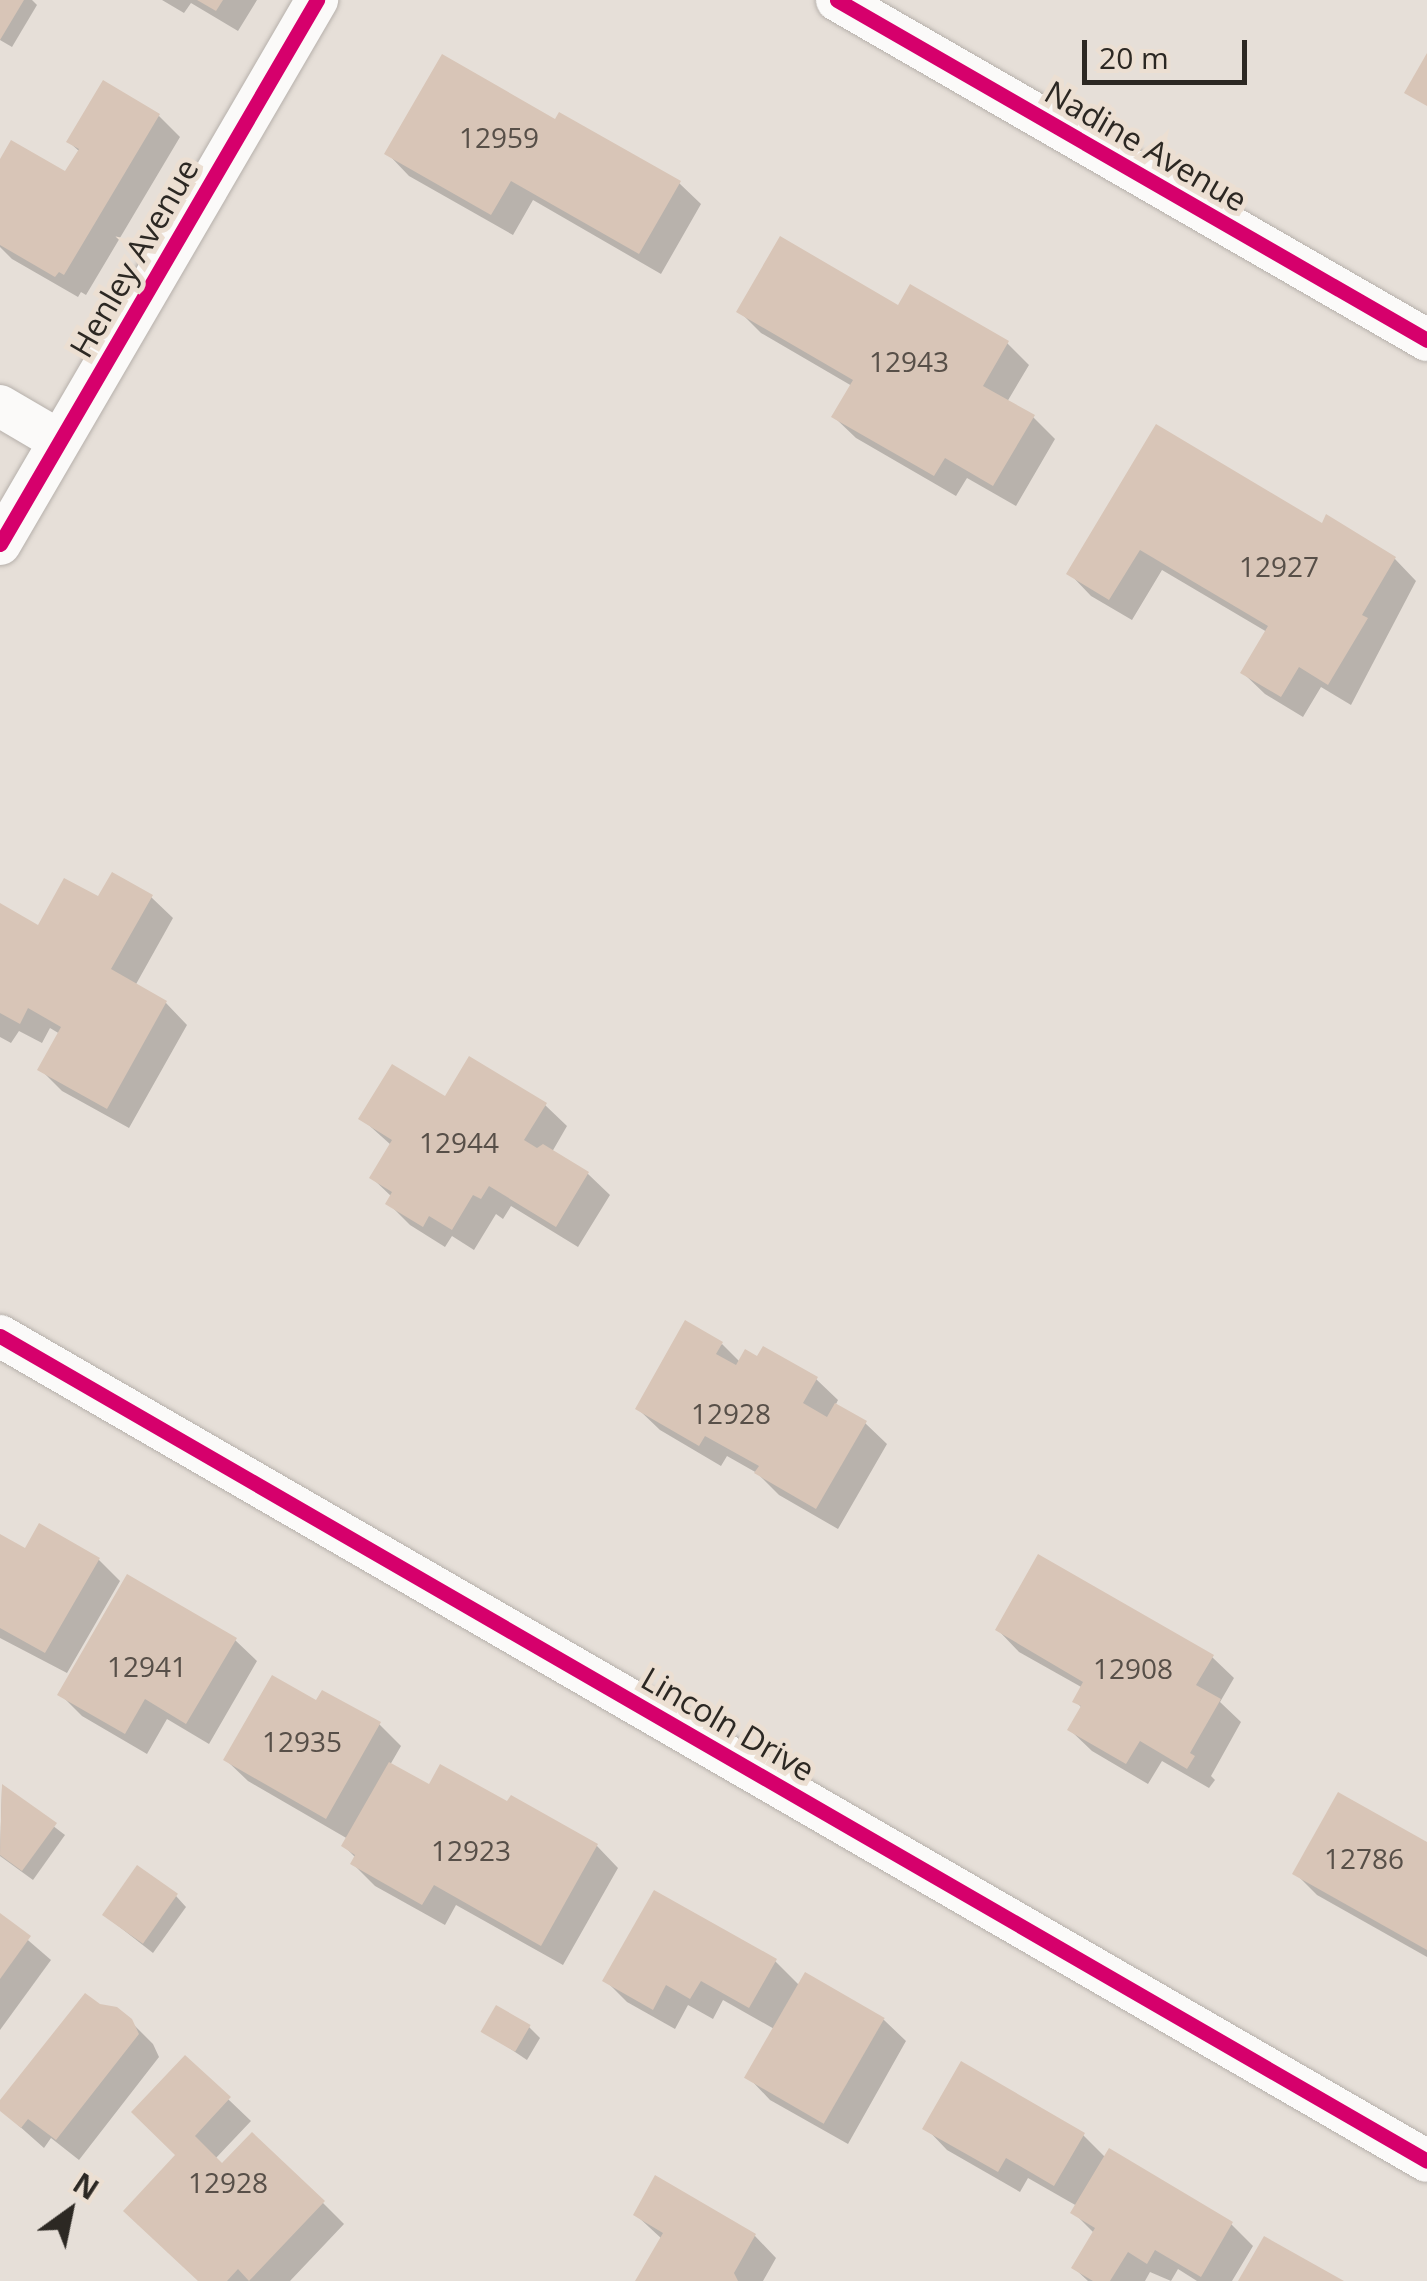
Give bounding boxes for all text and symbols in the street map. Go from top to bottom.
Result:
scale bar [1087,20,1252,82]
text: 20 m [1099,37,1169,78]
street label: Nadine Avenue [1038,73,1254,219]
house number: 12959 [459,120,539,154]
street label: Henley Avenue [62,152,206,364]
house number: 12943 [869,344,949,378]
house number: 12927 [1239,549,1319,583]
house number: 12944 [419,1125,499,1159]
house number: 12928 [691,1396,771,1430]
house number: 12941 [107,1649,187,1683]
house number: 12908 [1093,1651,1173,1685]
street label: Lincoln Drive [635,1659,821,1789]
house number: 12935 [262,1724,342,1758]
house number: 12923 [431,1833,511,1867]
house number: 12786 [1324,1841,1404,1875]
north arrow [20,2161,120,2261]
text: N [66,2164,106,2208]
house number: 12928 [188,2165,268,2199]

